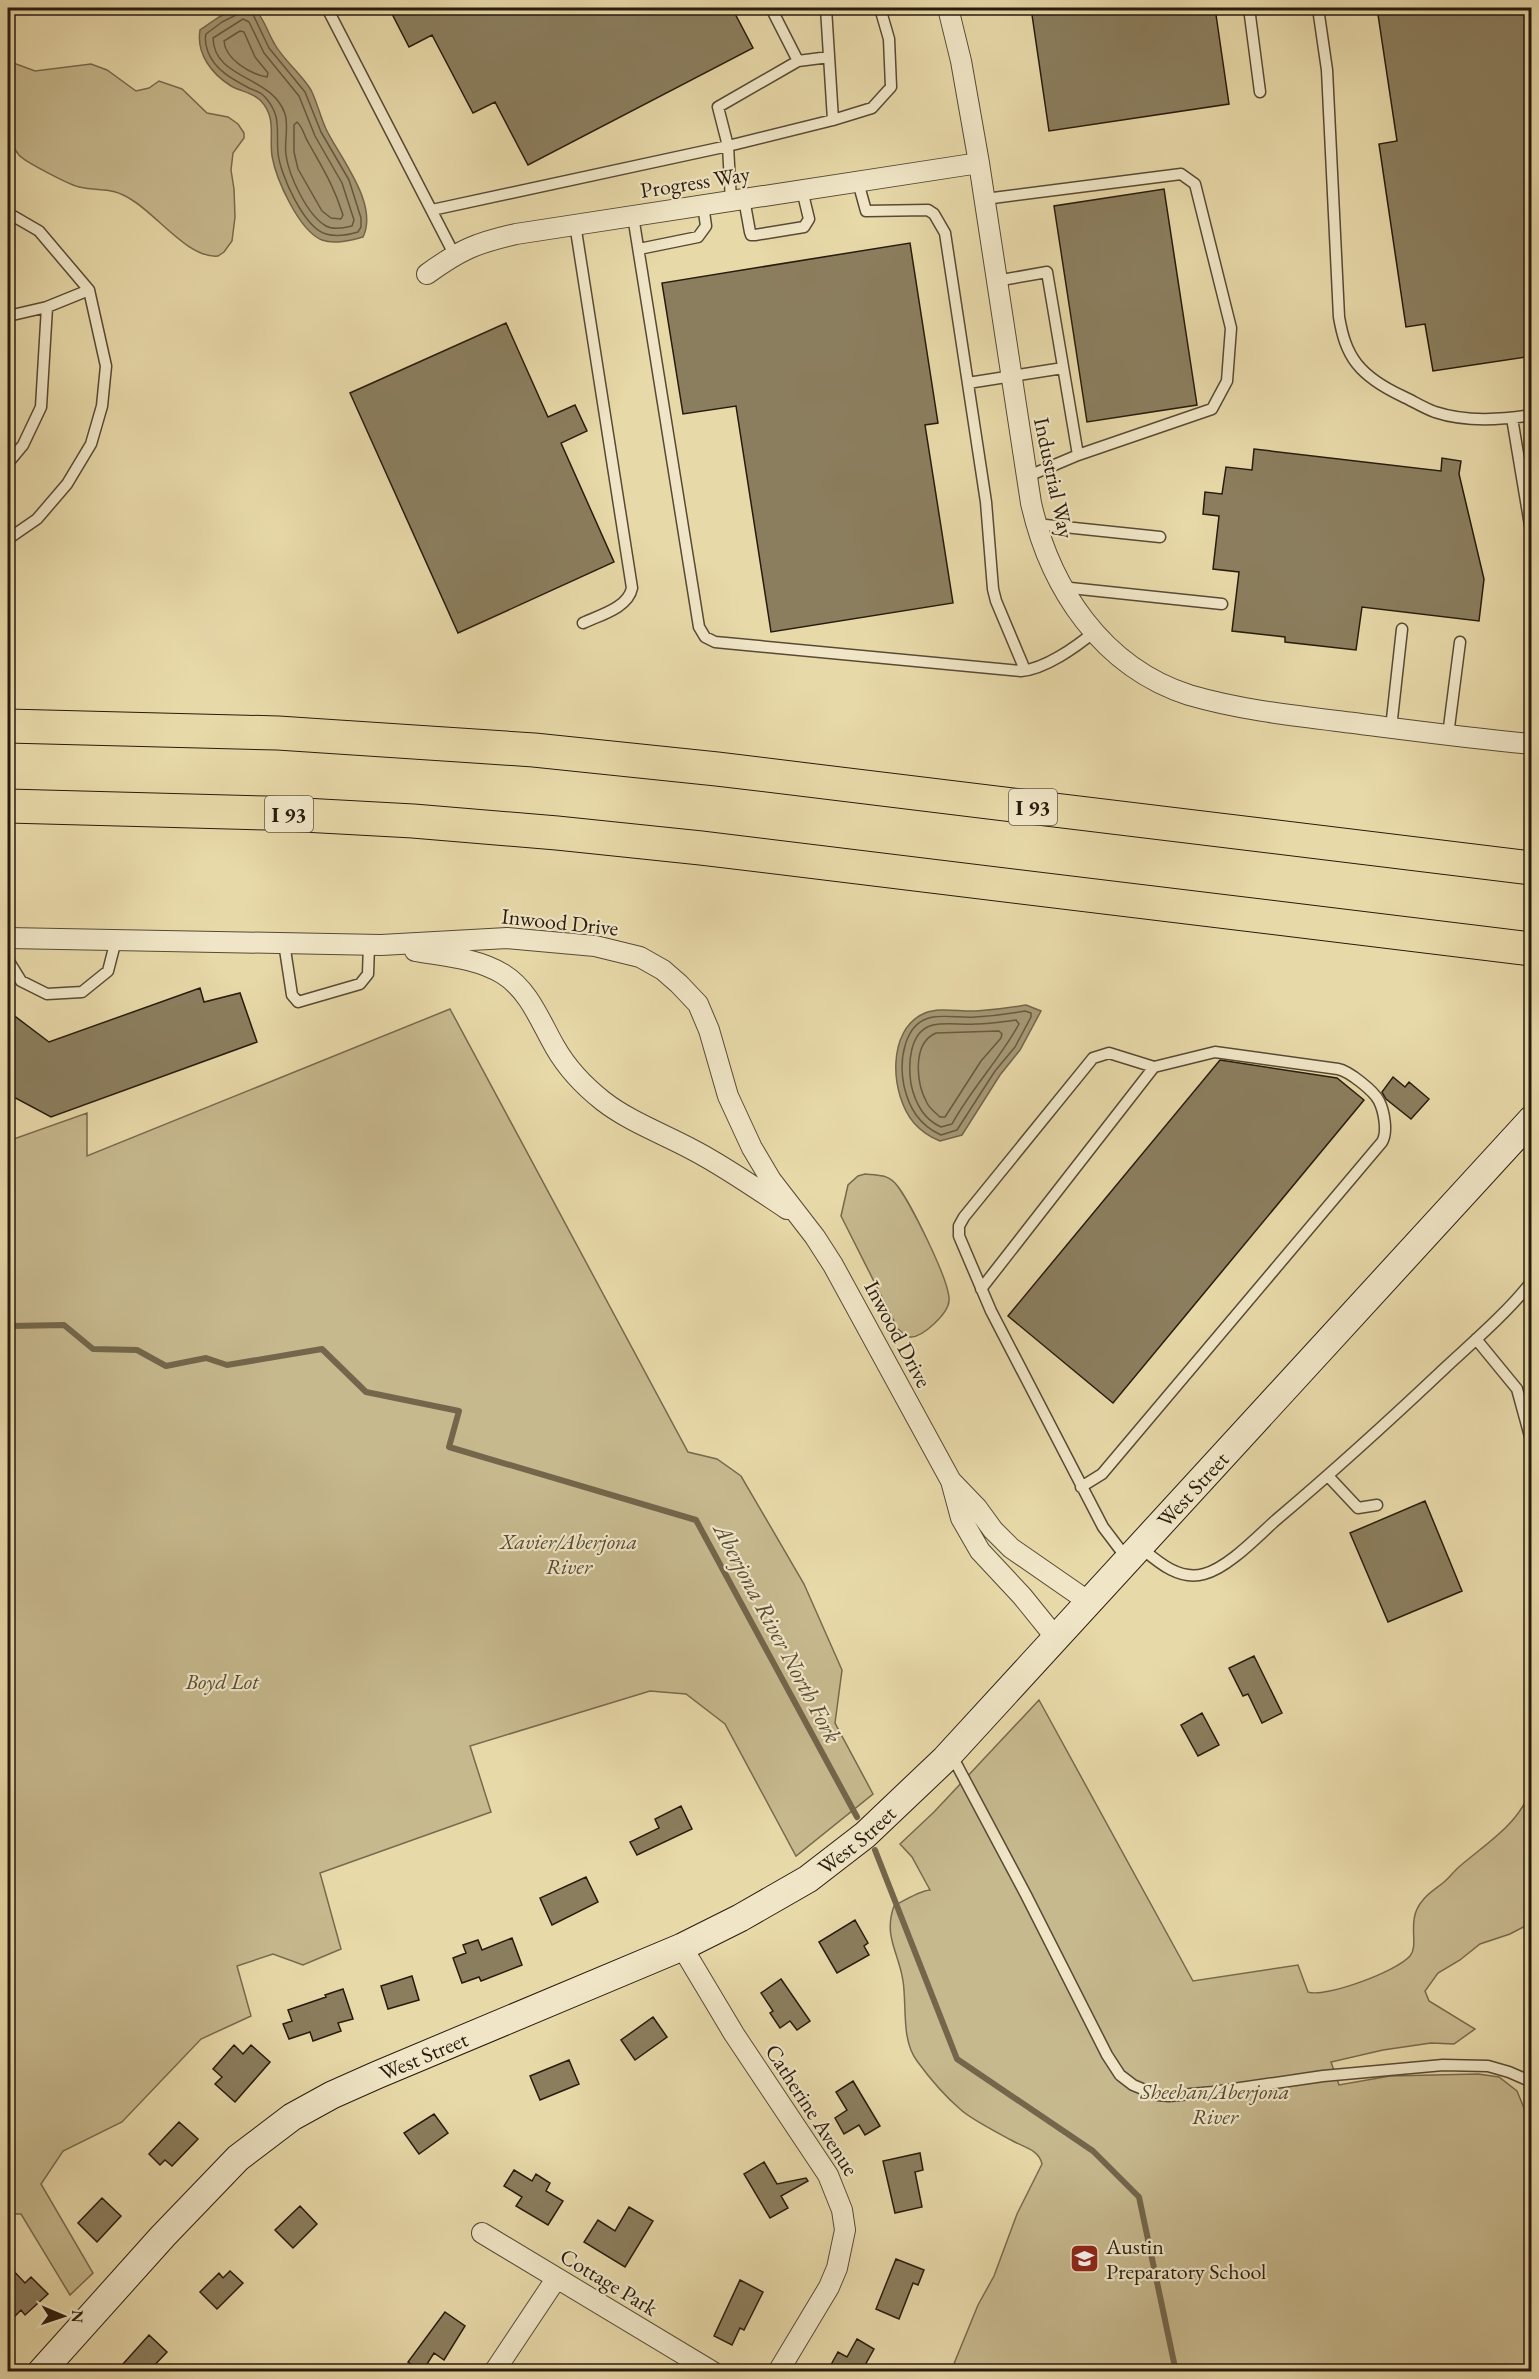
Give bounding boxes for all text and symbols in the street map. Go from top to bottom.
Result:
street label: Progress Way [638,159,752,205]
street label: Industrial Way [1027,415,1081,542]
road number: I 93 [1009,789,1057,825]
road number: I 93 [265,796,313,832]
street label: Inwood Drive [500,901,620,943]
street label: Inwood Drive [858,1275,939,1393]
street label: West Street [1150,1445,1235,1533]
water label: Aberjona River North Fork [706,1516,849,1749]
park label: Xavier/Aberjona River [499,1527,637,1581]
park label: Boyd Lot [184,1667,260,1696]
street label: West Street [812,1799,902,1881]
street label: West Street [375,2024,472,2087]
street label: Catherine Avenue [759,2038,866,2182]
park label: Sheehan/Aberjona River [1139,2077,1290,2131]
place label: Austin Preparatory School [1105,2232,1266,2286]
street label: Cottage Park [555,2241,664,2323]
school or university icon: Austin Preparatory School [1069,2243,1101,2275]
north arrow [33,2286,93,2346]
text: N [67,2310,88,2323]

